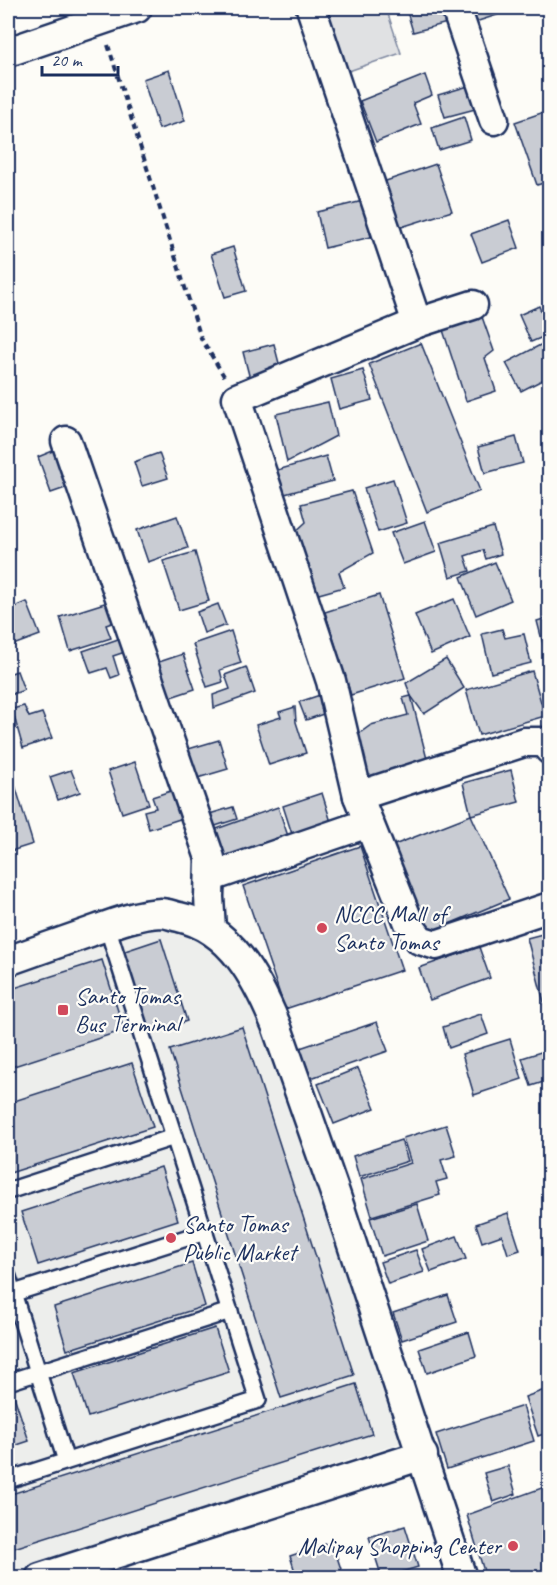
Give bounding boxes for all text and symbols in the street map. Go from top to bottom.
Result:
scale bar [42,39,118,77]
text: 20 m [51,49,84,71]
place label: NCCC Mall of Santo Tomas [334,899,452,957]
marker: NCCC Mall of Santo Tomas [315,921,329,935]
place label: Santo Tomas Bus Terminal [75,981,184,1039]
marker: Santo Tomas Bus Terminal [56,1003,70,1017]
place label: Santo Tomas Public Market [183,1209,299,1267]
marker: Santo Tomas Public Market [164,1231,178,1245]
place label: Malipay Shopping Center [298,1531,503,1561]
marker: Malipay Shopping Center [506,1539,520,1553]

